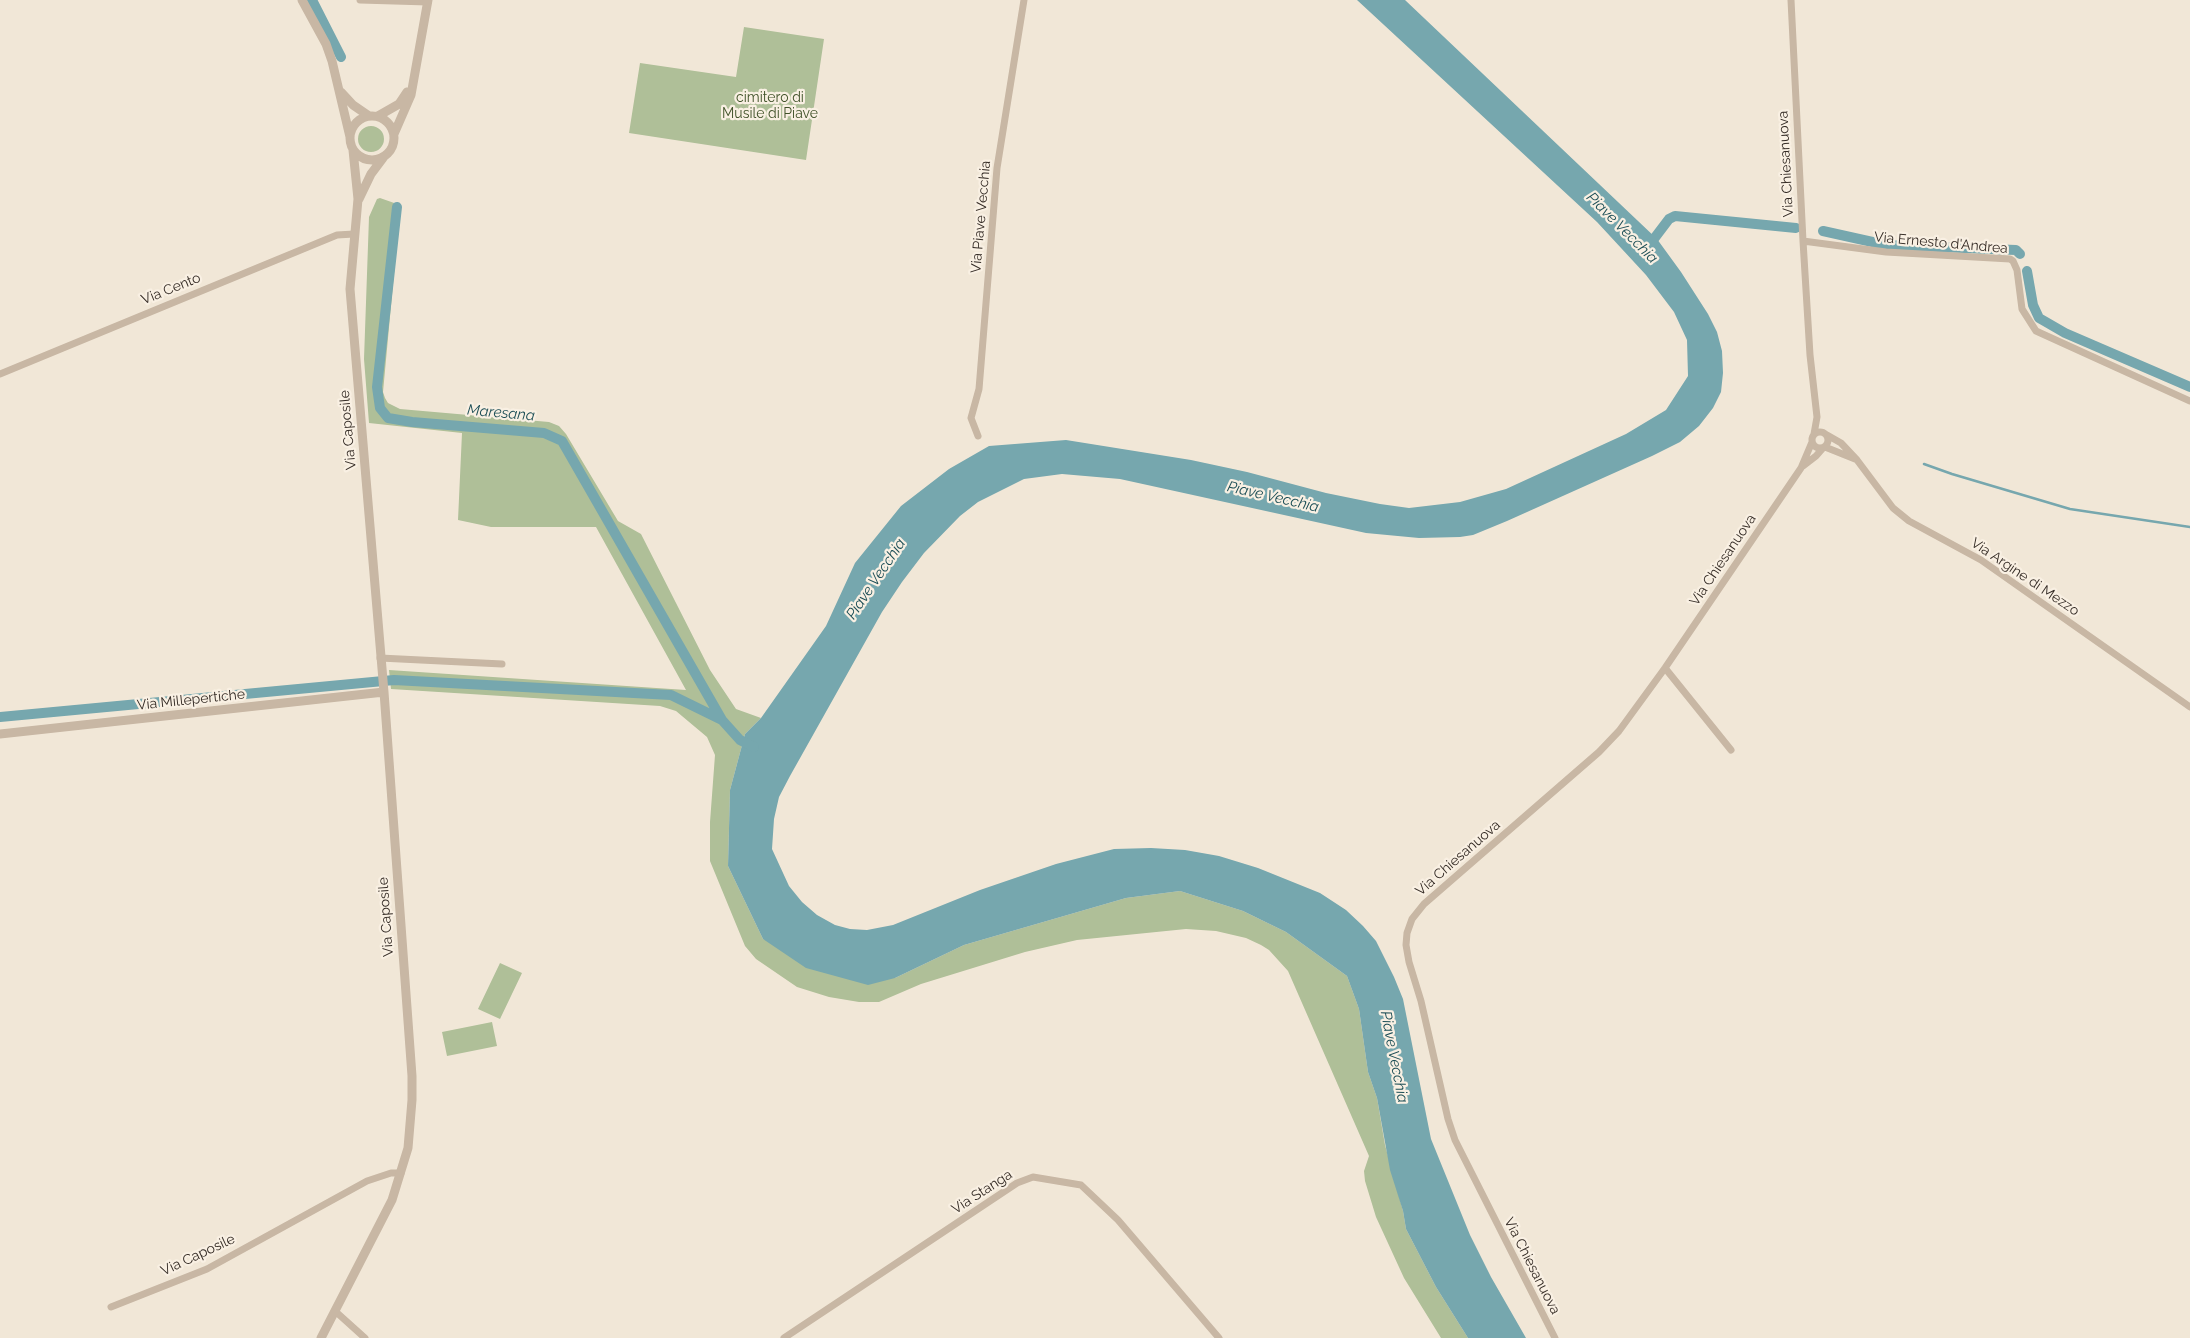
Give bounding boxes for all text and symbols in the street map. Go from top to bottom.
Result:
park label: cimitero di Musile di Piave [722,90,818,122]
street label: Via Chiesanuova [1775,110,1797,218]
street label: Via Piave Vecchia [968,160,994,274]
water label: Piave Vecchia [1583,189,1661,267]
street label: Via Ernesto d'Andrea [1873,229,2009,257]
street label: Via Cento [139,269,203,309]
street label: Via Caposile [336,390,360,470]
water label: Maresana [466,401,536,425]
water label: Piave Vecchia [1226,478,1320,516]
street label: Via Chiesanuova [1686,511,1760,609]
street label: Via Argine di Mezzo [1968,534,2082,620]
water label: Piave Vecchia [842,535,910,623]
street label: Via Millepertiche [136,686,246,714]
street label: Via Chiesanuova [1412,817,1504,899]
street label: Via Caposile [375,877,397,957]
water label: Piave Vecchia [1376,1009,1412,1105]
street label: Via Stanga [949,1166,1015,1218]
street label: Via Chiesanuova [1500,1215,1564,1317]
street label: Via Caposile [158,1231,238,1279]

